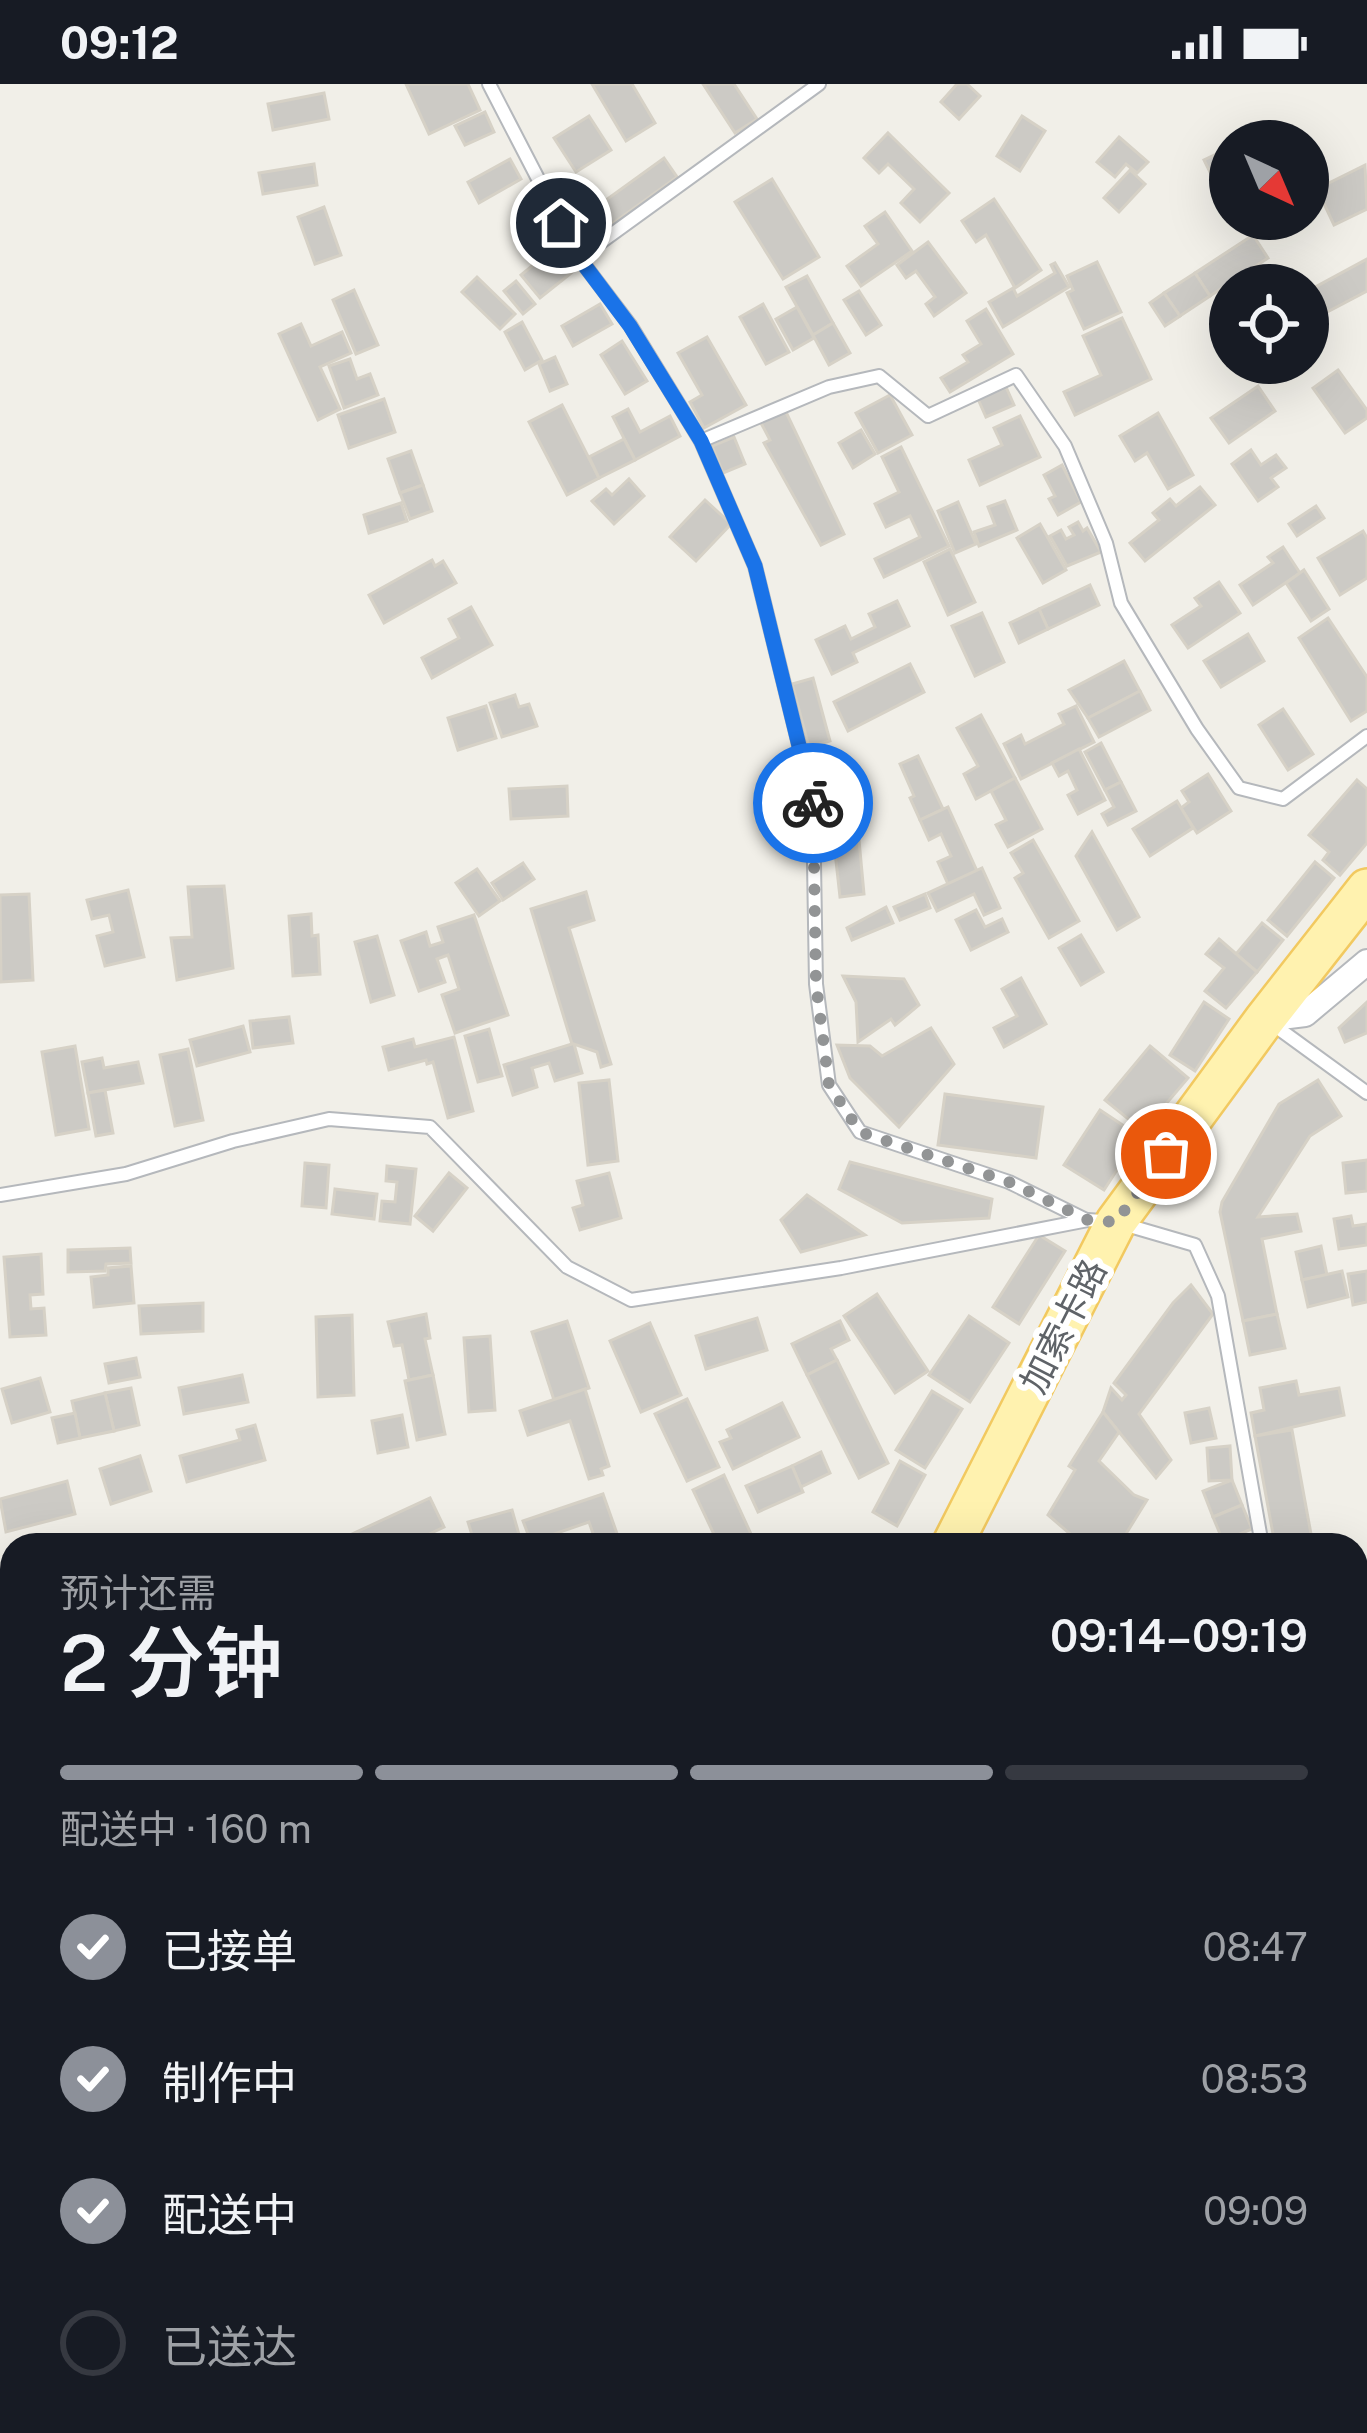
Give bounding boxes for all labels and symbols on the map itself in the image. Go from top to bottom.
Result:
north arrow [1209,120,1329,240]
pin [510,172,612,274]
courier [753,743,873,863]
pin [1115,1103,1217,1205]
street label: 加索卡路 [1012,1252,1114,1400]

